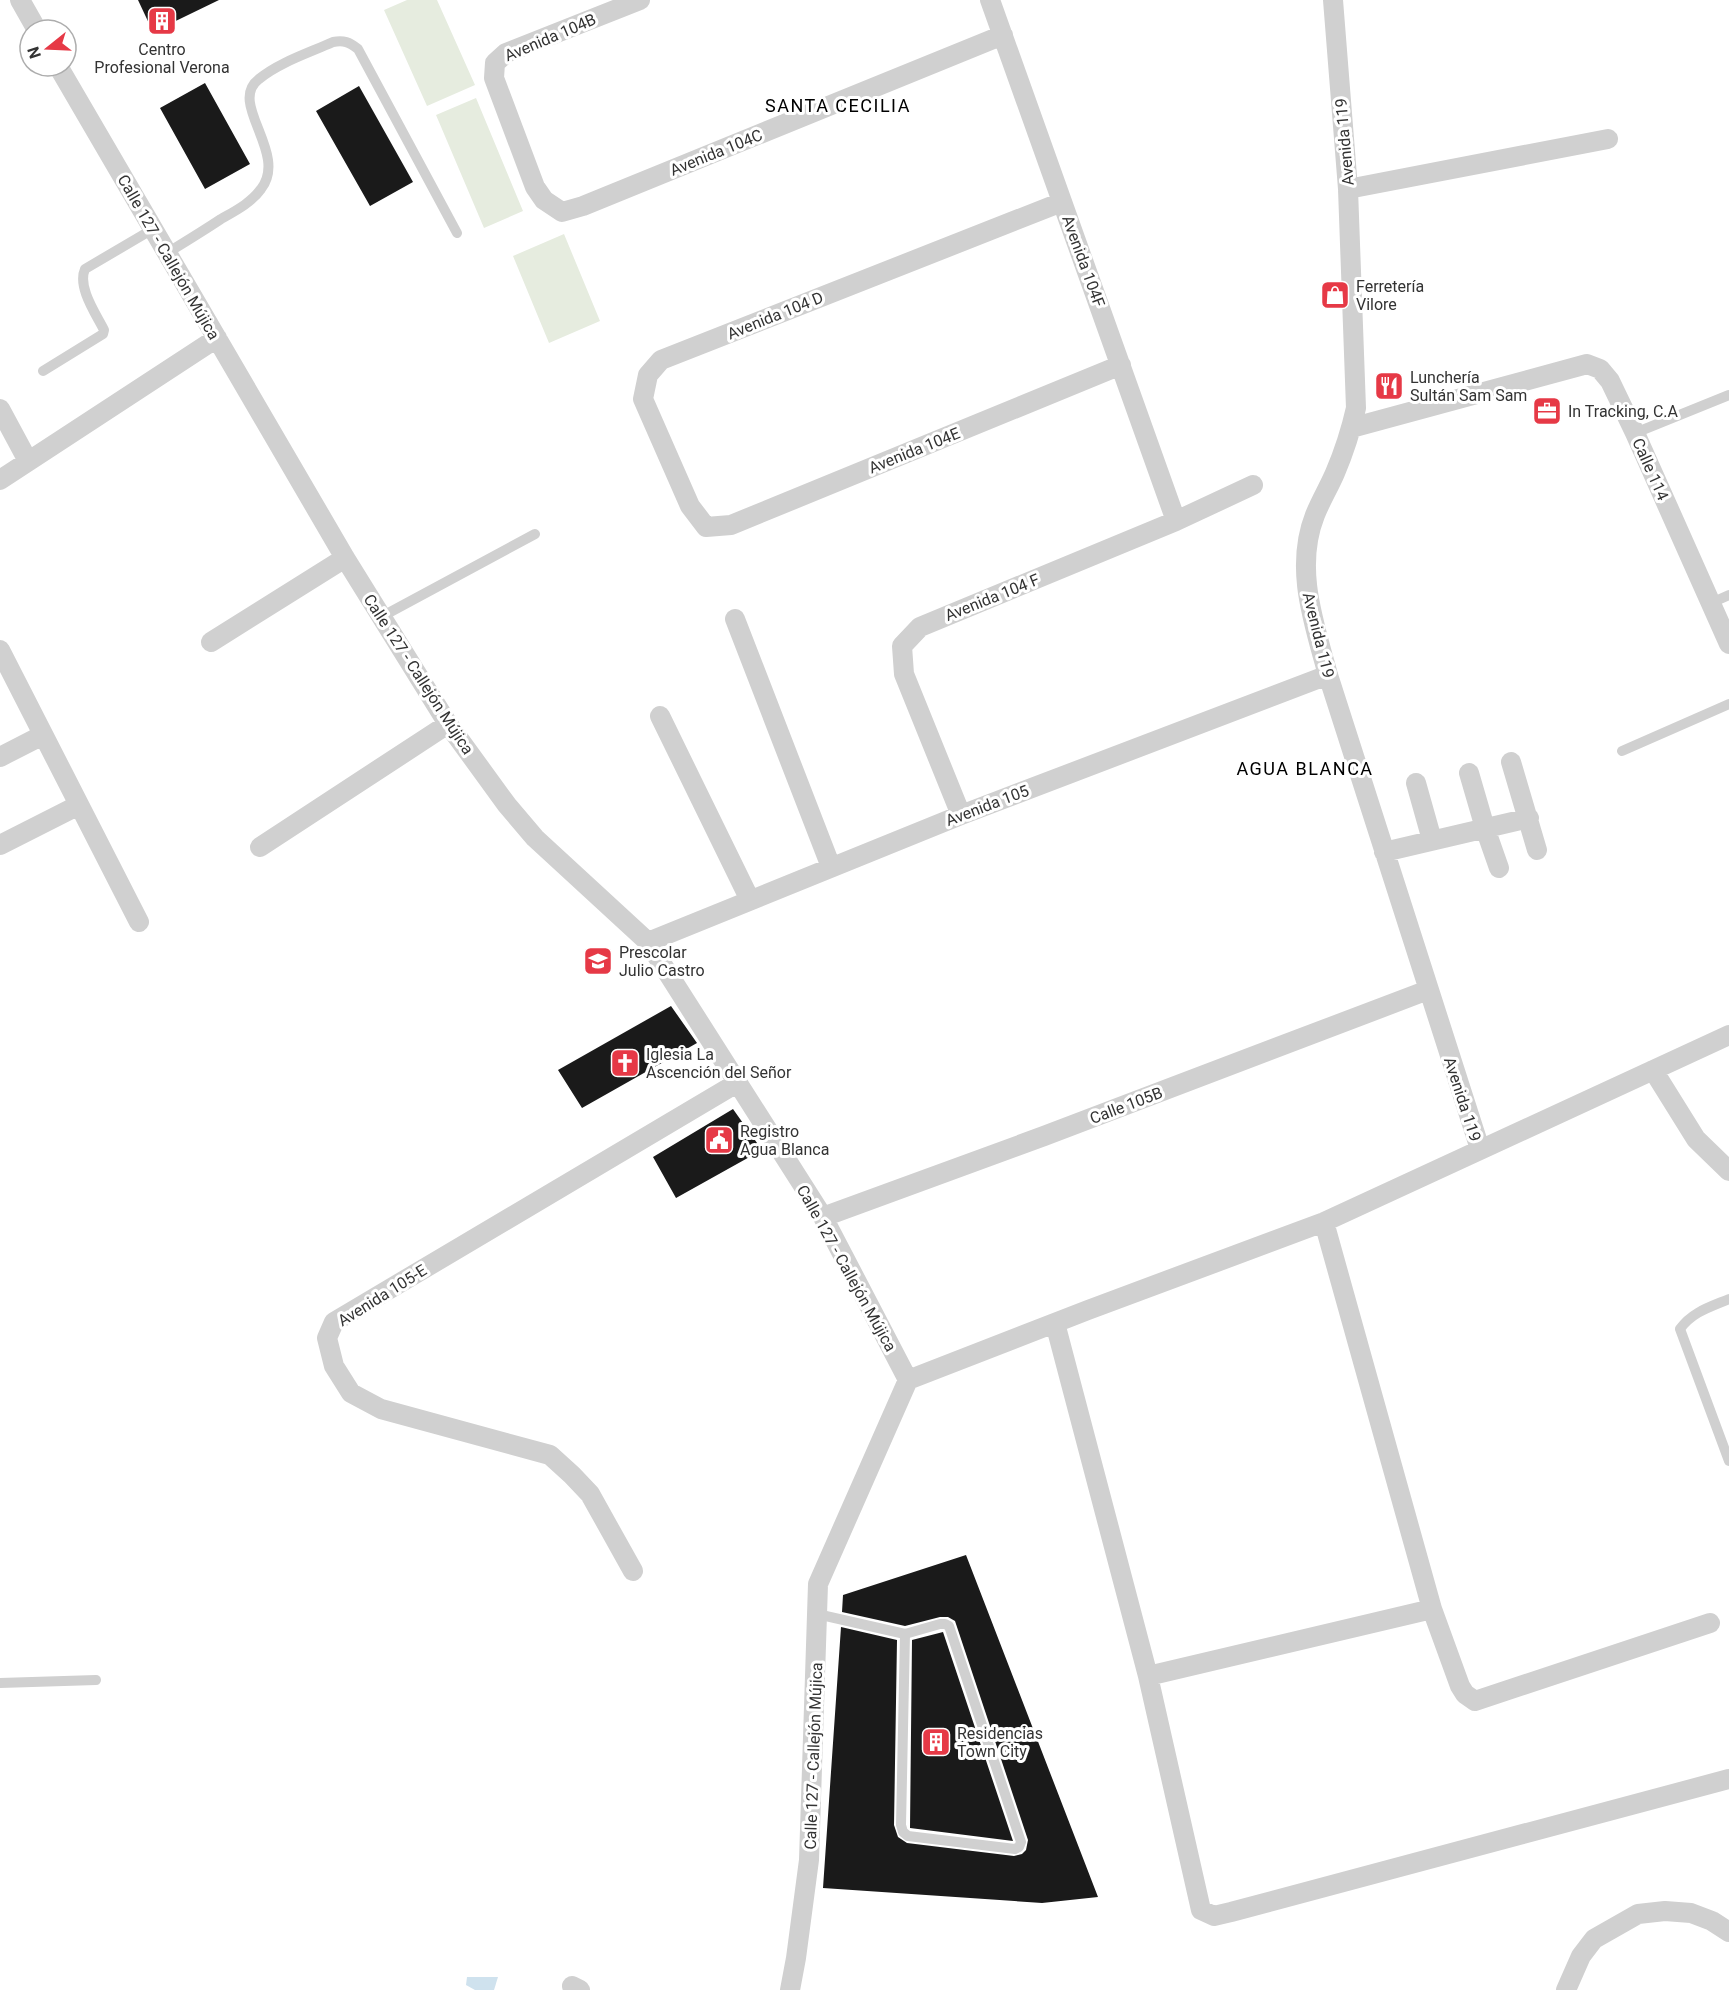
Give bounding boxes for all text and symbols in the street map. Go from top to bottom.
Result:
building icon: Centro Profesional Verona [146,5,178,37]
street label: Avenida 104B [502,10,599,65]
north arrow [18,18,78,78]
place label: Centro Profesional Verona [94,40,230,77]
text: N [23,44,45,61]
district label: SANTA CECILIA [765,95,911,116]
street label: Avenida 119 [1331,98,1358,186]
street label: Avenida 104C [667,125,765,180]
street label: Calle 127 - Callejón Mújica [113,171,224,343]
street label: Avenida 104F [1058,213,1109,310]
place label: Ferretería Vilore [1356,277,1424,314]
shop icon: Ferretería Vilore [1319,279,1351,311]
street label: Avenida 104 D [724,288,826,343]
place label: Lunchería Sultán Sam Sam [1410,368,1527,405]
restaurant icon: Lunchería Sultán Sam Sam [1373,370,1405,402]
office icon: In Tracking, C.A [1531,395,1563,427]
place label: In Tracking, C.A [1568,402,1679,421]
street label: Avenida 104E [866,424,963,477]
street label: Calle 114 [1628,435,1673,503]
street label: Avenida 104 F [942,570,1042,625]
street label: Avenida 119 [1299,590,1338,680]
street label: Calle 127 - Callejón Mújica [360,591,478,758]
district label: AGUA BLANCA [1236,758,1374,779]
street label: Avenida 105 [943,781,1031,830]
place label: Prescolar Julio Castro [619,943,705,980]
school or university icon: Prescolar Julio Castro [582,945,614,977]
place label: Iglesia La Ascención del Señor [646,1045,792,1082]
church icon: Iglesia La Ascención del Señor [609,1047,641,1079]
street label: Avenida 119 [1440,1055,1485,1144]
street label: Calle 105B [1087,1083,1165,1128]
place label: Registro Agua Blanca [740,1122,829,1159]
public building icon: Registro Agua Blanca [703,1124,735,1156]
street label: Calle 127 - Callejón Mújica [793,1182,900,1355]
street label: Avenida 105-E [334,1261,430,1330]
street label: Calle 127 - Callejón Mújica [801,1662,826,1850]
place label: Residencias Town City [957,1724,1043,1761]
building icon: Residencias Town City [920,1726,952,1758]

